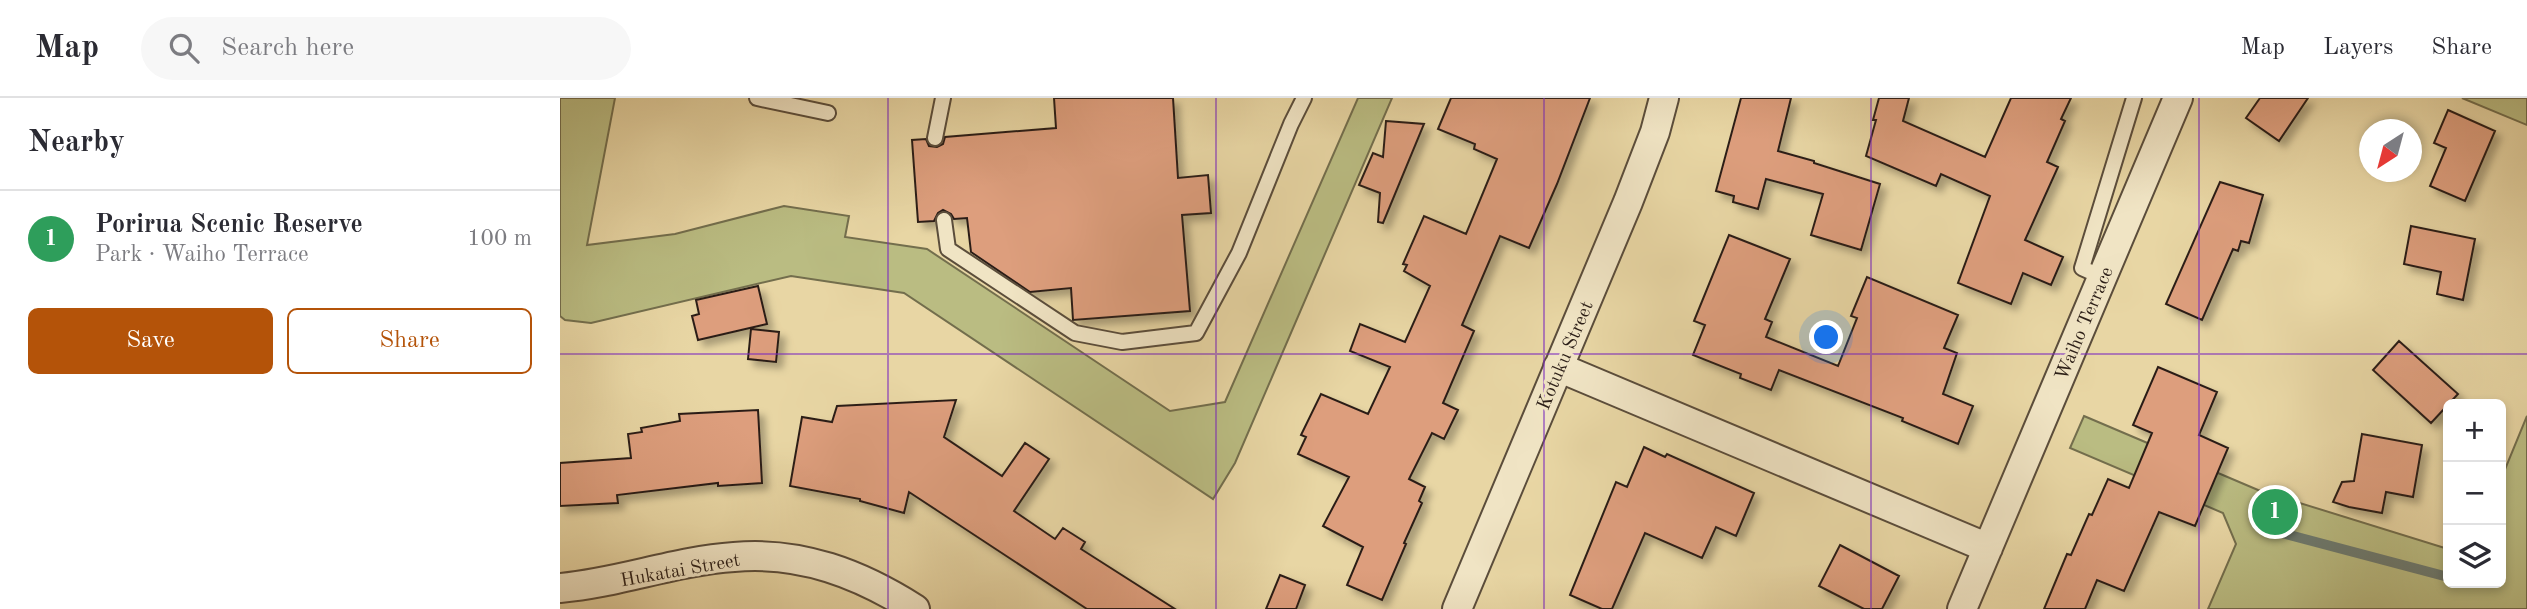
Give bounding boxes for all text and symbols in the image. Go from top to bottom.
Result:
search box [141,17,631,80]
icon: search [165,29,203,67]
text: Map [35,32,99,65]
text: Search here [221,35,354,61]
text: Map [2241,36,2285,60]
text: Layers [2323,36,2393,60]
text: Share [2431,36,2492,60]
north arrow [2359,119,2422,182]
text: Nearby [28,128,125,158]
text: Porirua Scenic Reserve [95,212,363,238]
text: 1 [44,227,58,250]
text: 100 m [467,227,532,250]
text: Park · Waiho Terrace [95,243,309,266]
street label: Waiho Terrace [2053,264,2118,384]
street label: Kotuku Street [1535,299,1598,413]
button: Save [28,308,273,374]
button: Share [287,308,532,374]
your location [1809,320,1843,354]
map controls [2443,399,2506,588]
button: + [2443,399,2506,462]
button: − [2443,462,2506,525]
pin: 1 [2252,486,2298,538]
button: layers [2443,525,2506,588]
street label: Hukatai Street [619,552,742,591]

